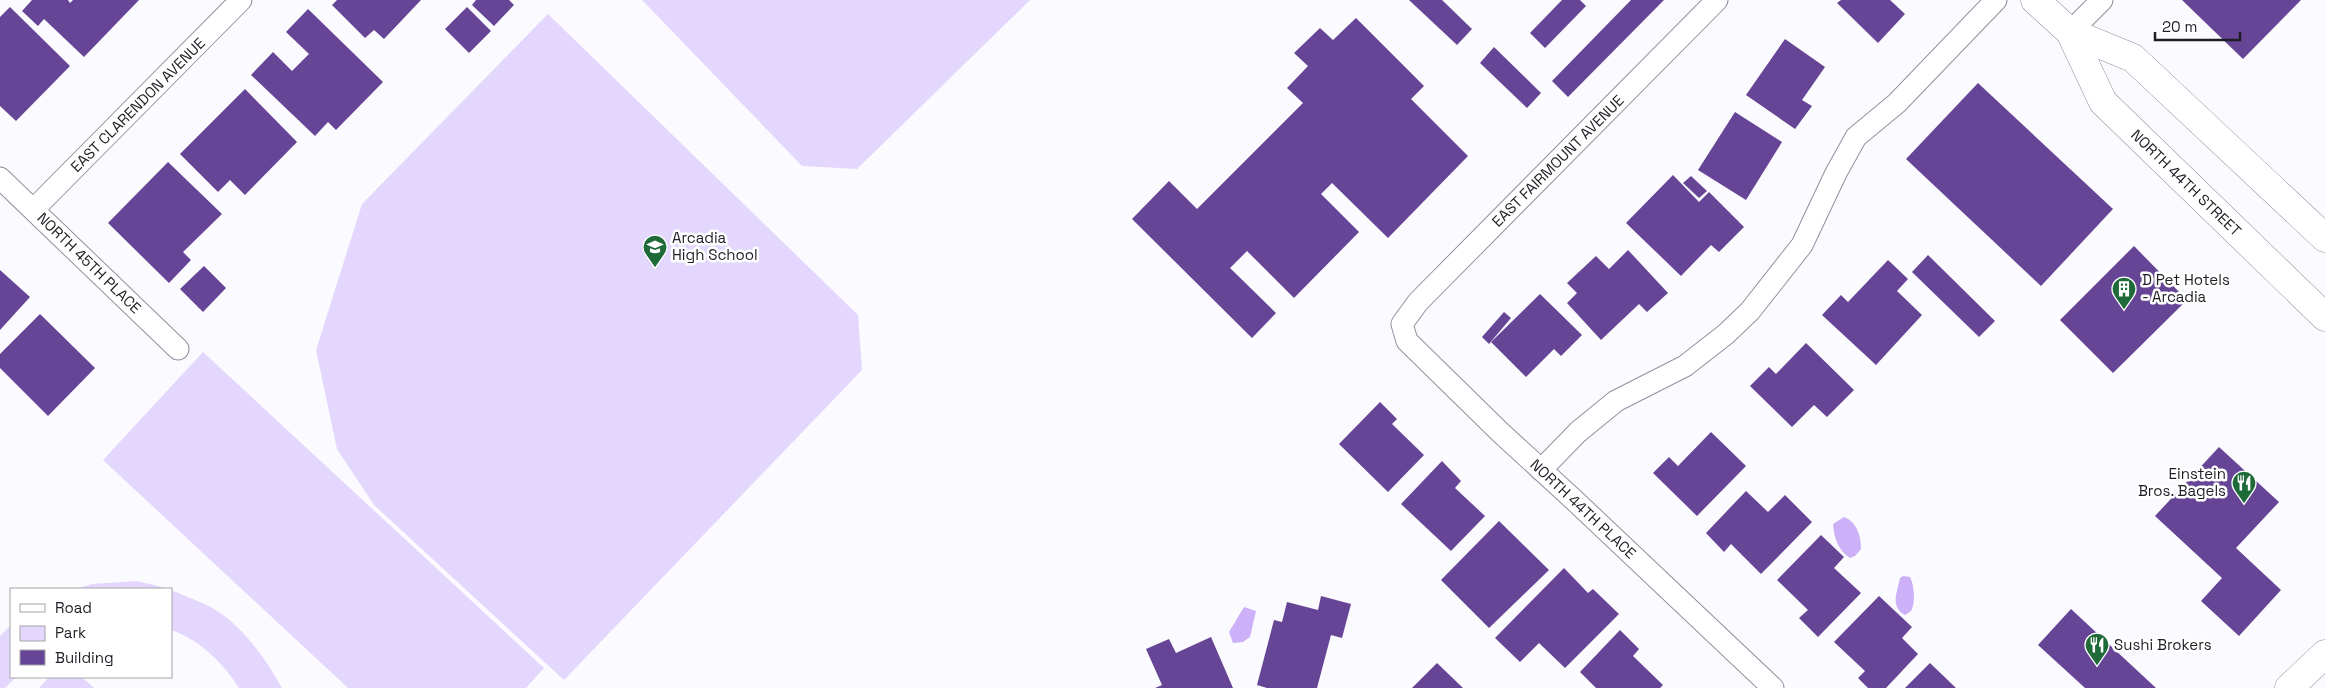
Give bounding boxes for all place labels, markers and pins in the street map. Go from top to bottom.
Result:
place label: Arcadia High School [672,228,758,264]
school or university icon: Arcadia High School [642,234,668,268]
place label: D Pet Hotels - Arcadia [2142,270,2230,306]
building icon: D Pet Hotels - Arcadia [2111,276,2137,310]
place label: Einstein Bros. Bagels [2138,464,2226,500]
restaurant icon: Einstein Bros. Bagels [2231,470,2257,504]
restaurant icon: Sushi Brokers [2084,632,2110,666]
place label: Sushi Brokers [2114,635,2212,654]

